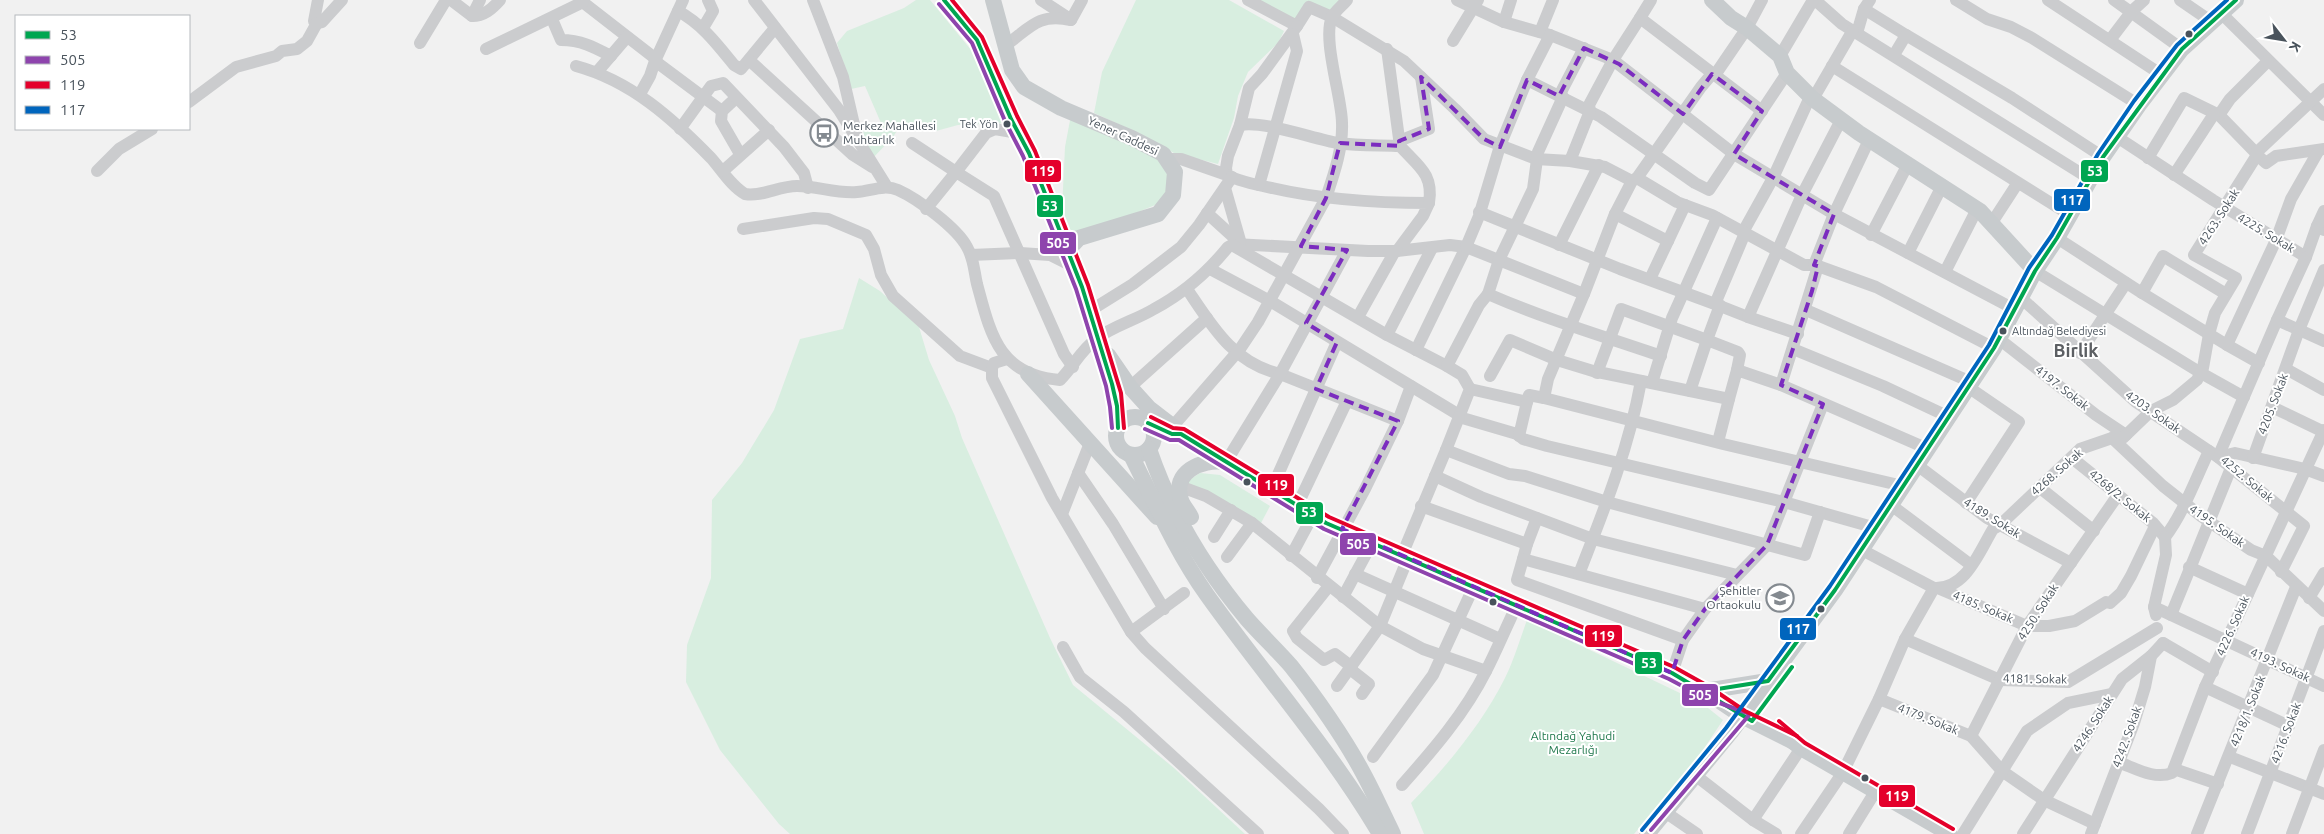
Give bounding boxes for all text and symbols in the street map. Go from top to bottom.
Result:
legend [15,15,190,130]
north arrow [2259,15,2309,65]
text: 53 [60,26,77,43]
unlabelled marker [2184,29,2194,39]
text: K [2286,39,2304,55]
text: 505 [60,51,85,68]
text: 119 [60,76,85,93]
text: 117 [60,101,85,118]
street label: Yener Caddesi [1086,114,1161,158]
bus stop icon: Merkez Mahallesi Muhtarlık [809,118,839,148]
place label: Tek Yön [960,118,998,130]
place label: Merkez Mahallesi Muhtarlık [843,119,936,146]
marker: Tek Yön [1002,119,1012,129]
line badge: 119 [1024,159,1062,183]
line badge: 53 [2080,159,2109,183]
text: 119 [1031,163,1055,179]
text: 53 [2087,163,2103,179]
street label: 4263. Sokak [2196,186,2242,247]
line badge: 117 [2053,188,2091,212]
text: 117 [2060,192,2084,208]
line badge: 53 [1036,194,1064,218]
text: 53 [1042,198,1058,214]
street label: 4225. Sokak [2235,210,2297,255]
line badge: 505 [1039,231,1077,255]
text: 505 [1046,235,1070,251]
place label: Altındağ Belediyesi [2012,325,2106,337]
marker: Altındağ Belediyesi [1998,326,2008,336]
district label: Birlik [2054,340,2098,360]
street label: 4197. Sokak [2033,363,2092,413]
street label: 4205. Sokak [2255,371,2290,436]
street label: 4203. Sokak [2123,388,2183,435]
street label: 4268. Sokak [2028,446,2085,498]
street label: 4252. Sokak [2218,453,2276,504]
street label: 4268/2. Sokak [2087,467,2154,524]
line badge: 119 [1257,473,1295,497]
unlabelled marker [1242,477,1252,487]
text: 119 [1264,477,1288,493]
street label: 4189. Sokak [1962,495,2023,540]
line badge: 53 [1295,501,1324,525]
street label: 4195. Sokak [2187,502,2247,549]
text: 53 [1301,504,1317,520]
line badge: 505 [1339,532,1377,556]
text: 505 [1346,536,1370,552]
street label: 4250. Sokak [2015,581,2061,642]
school or university icon: Şehitler Ortaokulu [1765,583,1795,613]
place label: Şehitler Ortaokulu [1706,584,1761,611]
street label: 4185. Sokak [1951,588,2015,625]
street label: 4226. Sokak [2214,594,2252,658]
unlabelled marker [1488,597,1498,607]
unlabelled marker [1816,604,1826,614]
line badge: 117 [1779,617,1817,641]
text: 117 [1786,621,1810,637]
line badge: 119 [1584,624,1623,648]
text: 119 [1591,628,1615,644]
street label: 4193. Sokak [2248,645,2312,684]
line badge: 53 [1634,651,1663,675]
text: 53 [1641,655,1657,671]
street label: 4181. Sokak [2003,671,2067,686]
street label: 4218/1. Sokak [2227,673,2268,748]
line badge: 505 [1681,683,1719,707]
text: 505 [1688,687,1712,703]
street label: 4246. Sokak [2070,693,2116,754]
street label: 4179. Sokak [1896,700,1960,737]
street label: 4216. Sokak [2268,700,2303,765]
street label: 4242. Sokak [2109,704,2144,769]
park label: Altındağ Yahudi Mezarlığı [1531,729,1615,756]
unlabelled marker [1860,773,1870,783]
line badge: 119 [1878,784,1916,808]
text: 119 [1885,788,1909,804]

